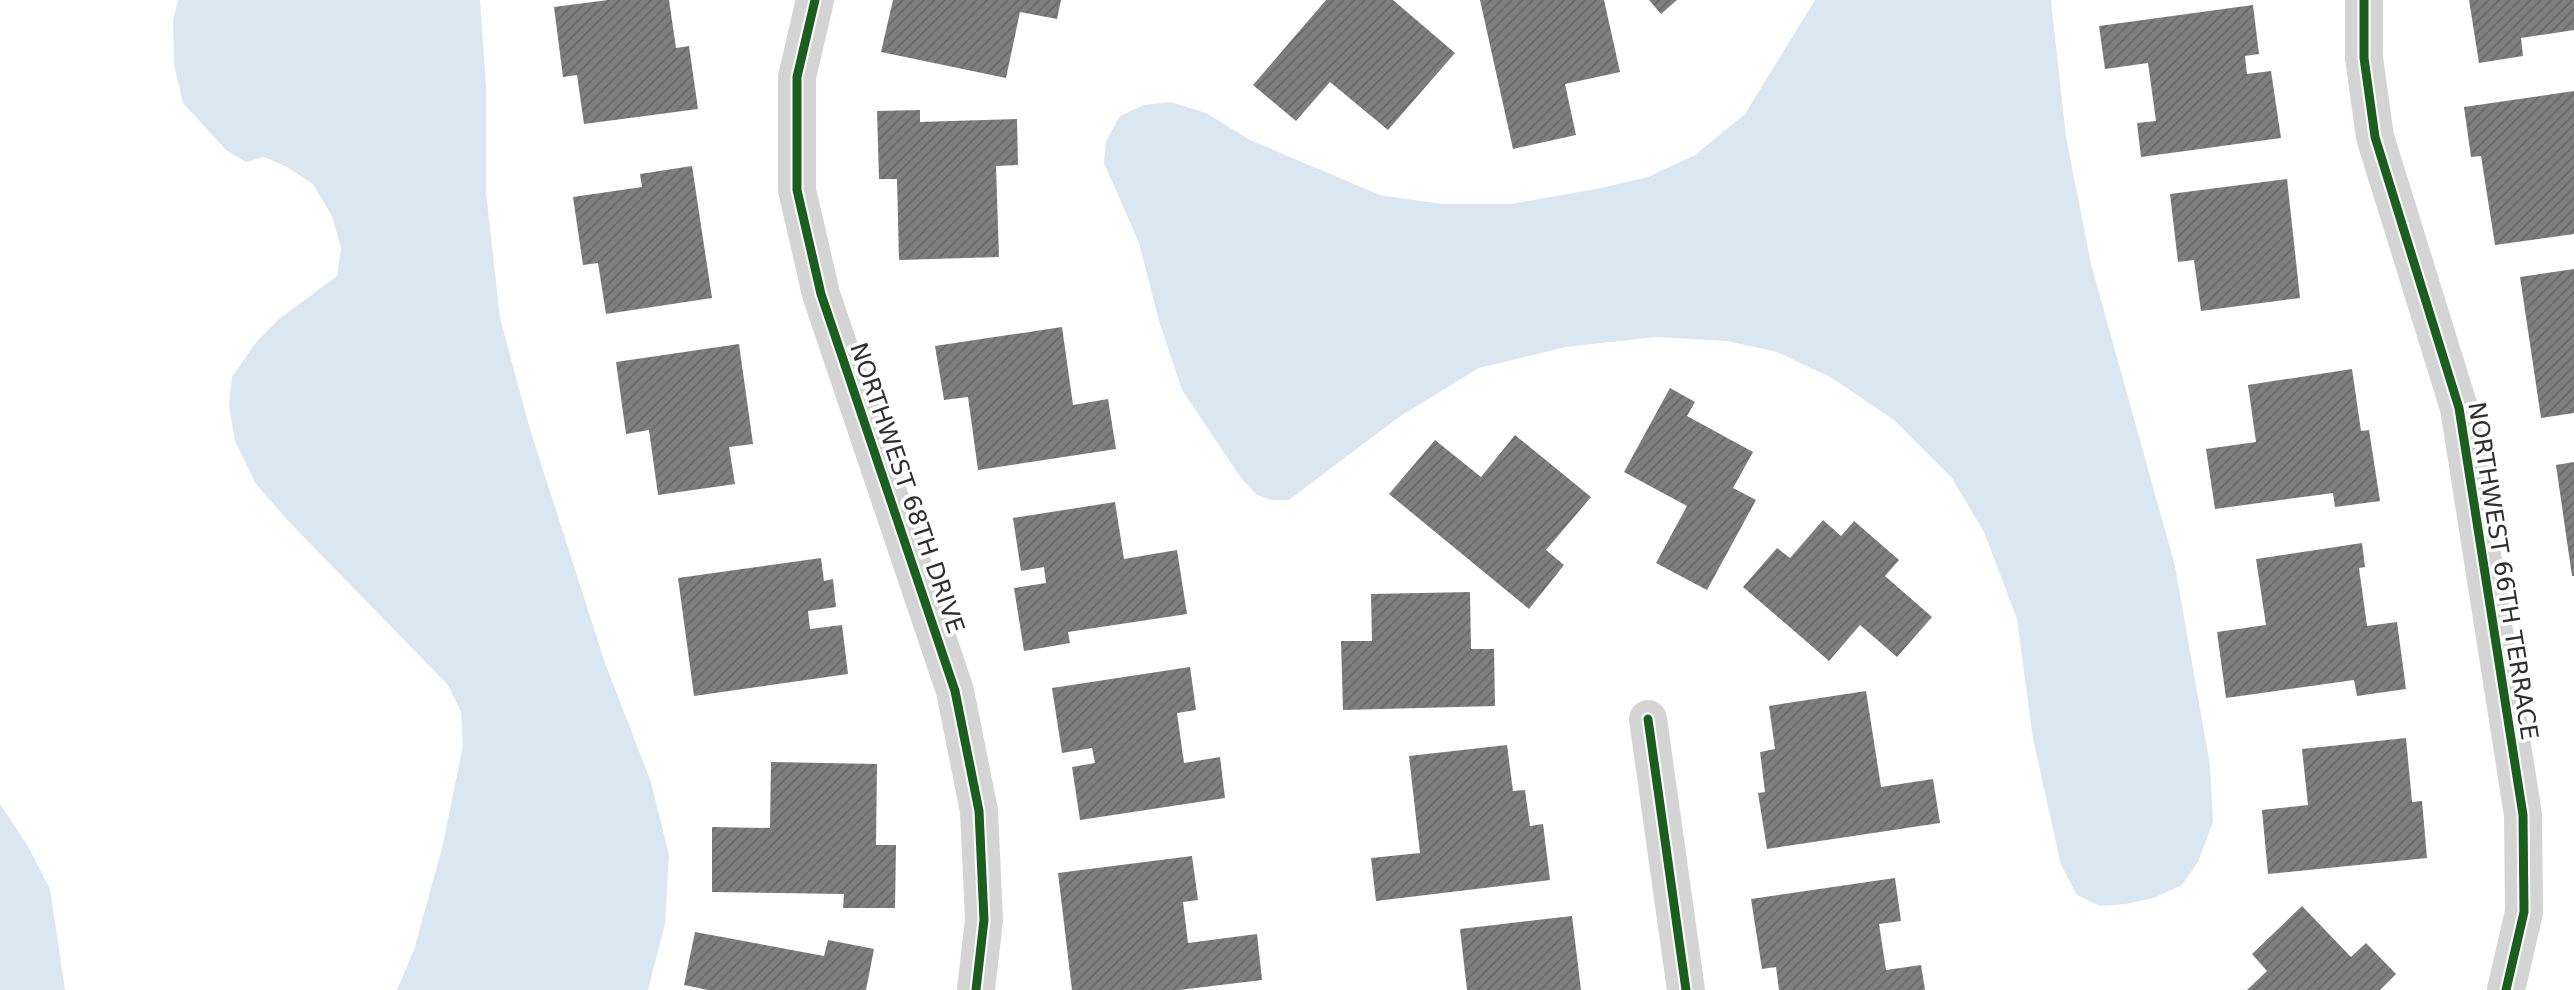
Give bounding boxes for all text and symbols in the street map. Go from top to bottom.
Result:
street label: NORTHWEST 68TH DRIVE [844,339,970,637]
street label: NORTHWEST 66TH TERRACE [2462,400,2544,742]

